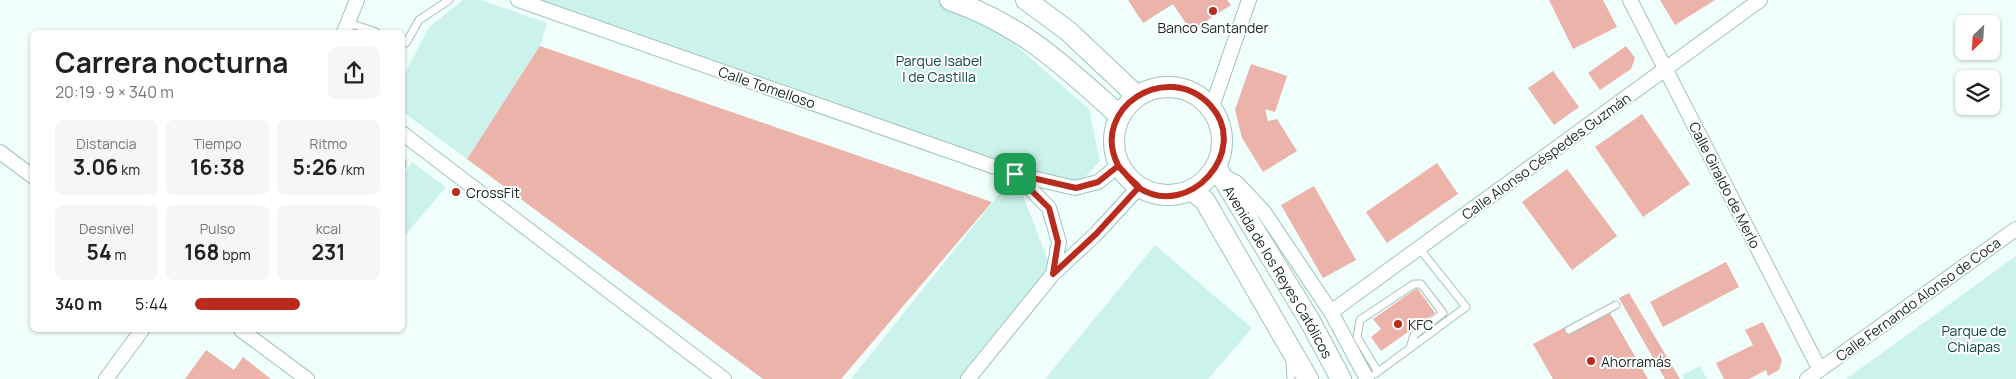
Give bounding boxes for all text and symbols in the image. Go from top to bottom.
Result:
marker: Banco Santander [1207,5,1219,17]
north arrow [1955,15,2000,60]
map controls [1955,15,2000,115]
place label: Banco Santander [1157,18,1269,37]
text: Carrera nocturna [55,43,288,81]
button: share [328,47,380,99]
park label: Parque Isabel I de Castilla [896,51,982,86]
street label: Calle Tomelloso [716,62,818,112]
button: layers [1955,70,2000,115]
text: 20:19 · 9 × 340 m [55,81,174,103]
street label: Calle Alonso Céspedes Guzmán [1458,88,1634,224]
street label: Calle Giraldo de Merlo [1685,119,1765,251]
text: Distancia [76,134,137,153]
text: Tiempo [193,134,242,153]
text: Ritmo [310,134,347,153]
text: 3.06 [73,153,118,181]
text: 16:38 [190,153,245,181]
text: 5:26 [292,153,338,181]
pin [994,153,1036,195]
text: km [118,160,140,179]
text: /km [338,160,365,179]
icon: arrive [1001,160,1029,188]
street label: Avenida de los Reyes Católicos [1220,182,1338,361]
place label: CrossFit [466,183,520,202]
marker: CrossFit [450,186,462,198]
text: Desnivel [79,219,134,238]
text: Pulso [200,219,235,238]
text: kcal [316,219,341,238]
street label: Calle Fernando Alonso de Coca [1832,233,2004,365]
text: 54 [87,238,112,266]
text: 168 [184,238,219,266]
text: 231 [312,238,345,266]
text: m [112,245,126,264]
text: bpm [219,245,251,264]
text: 340 m [55,293,102,315]
text: 5:44 [135,293,168,315]
place label: KFC [1408,315,1433,334]
marker: KFC [1392,318,1404,330]
park label: Parque de Chiapas [1941,321,2007,356]
place label: Ahorramás [1601,352,1671,371]
marker: Ahorramás [1585,355,1597,367]

